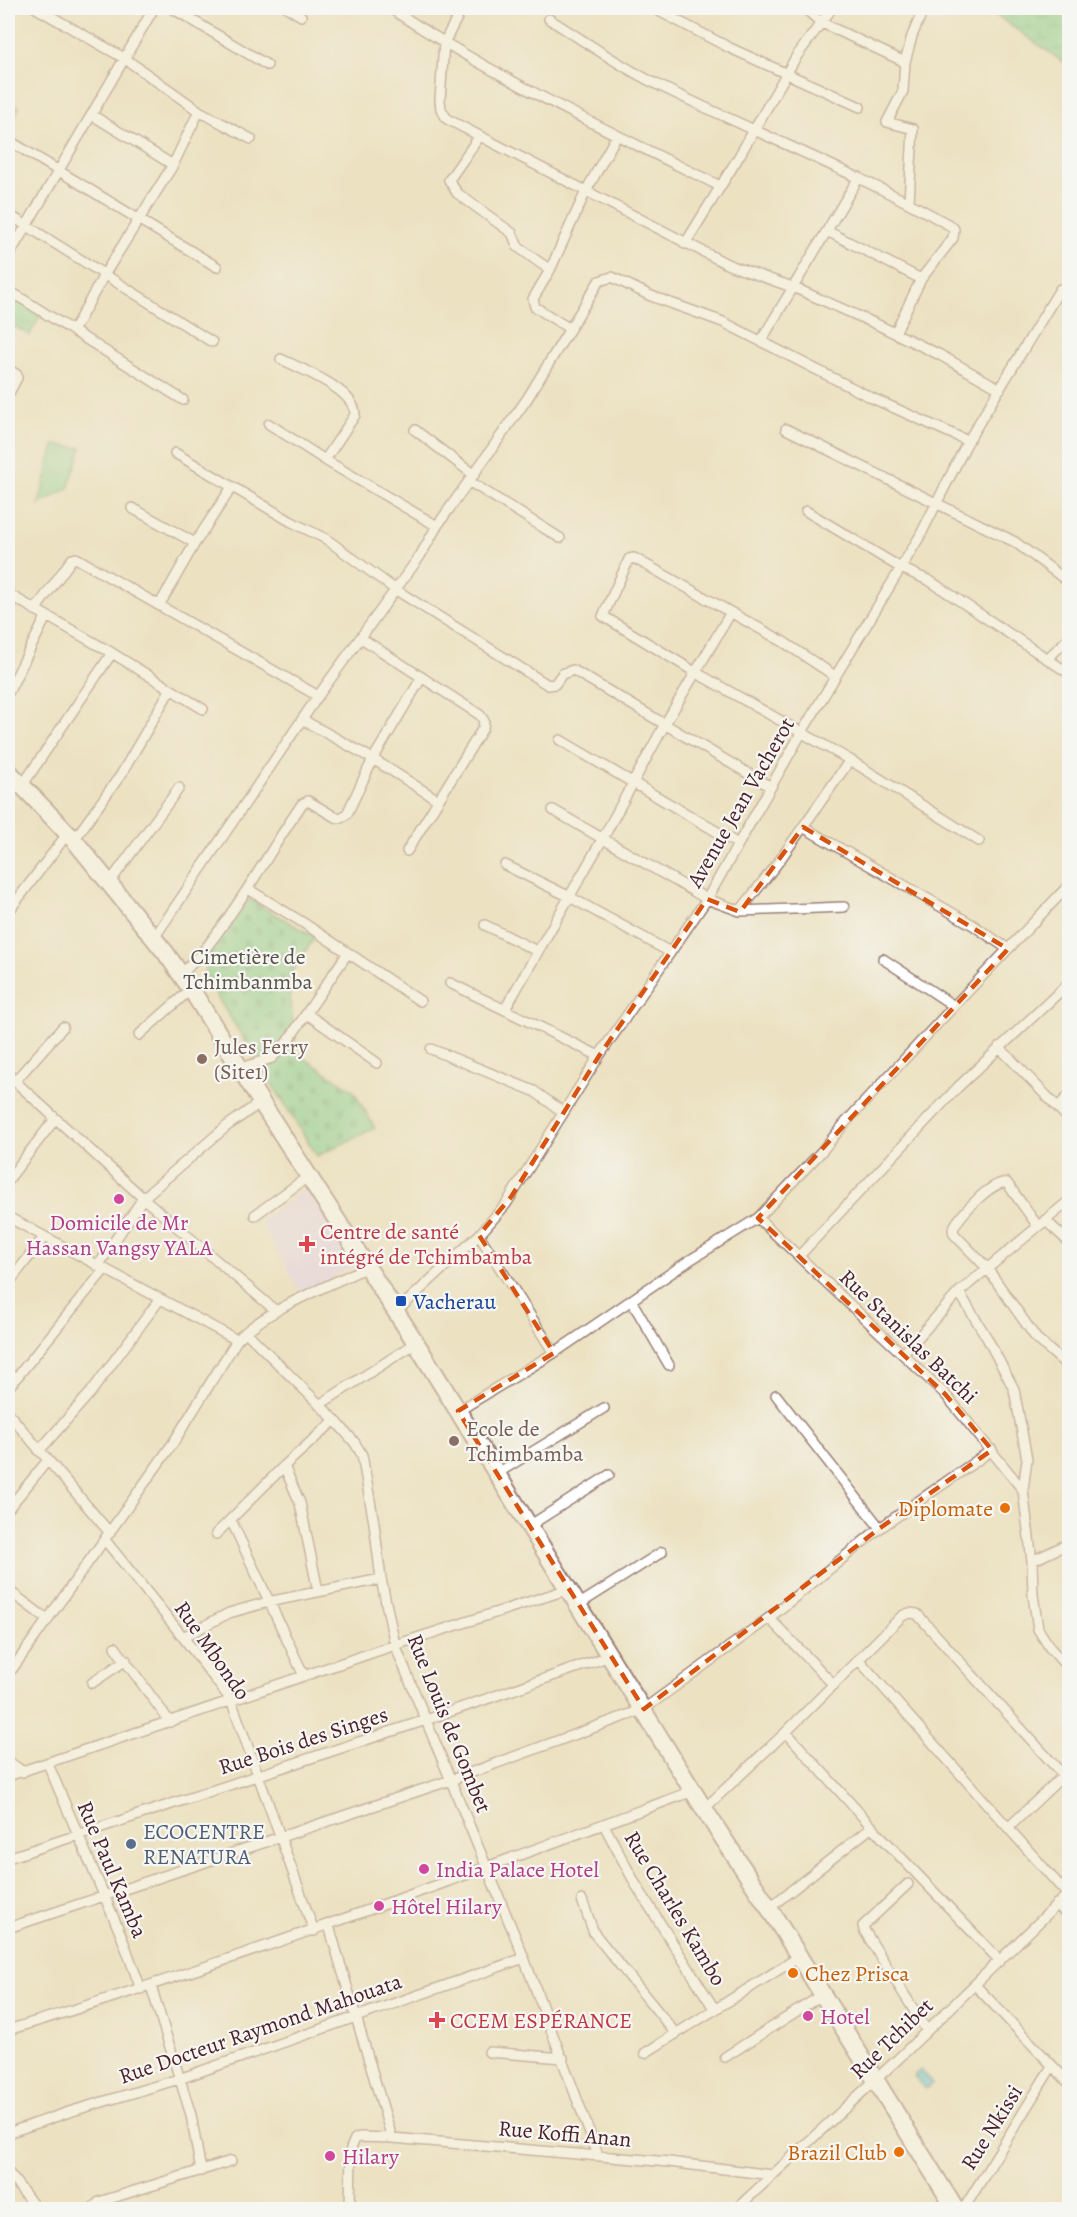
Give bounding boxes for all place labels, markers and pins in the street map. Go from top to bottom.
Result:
place label: Jules Ferry (Site1) [214,1032,308,1087]
marker: Jules Ferry (Site1) [195,1052,209,1066]
marker: Domicile de Mr Hassan Vangsy YALA [112,1192,126,1206]
place label: Domicile de Mr Hassan Vangsy YALA [25,1208,214,1263]
place label: Centre de santé intégré de Tchimbamba [320,1217,533,1272]
marker: Centre de santé intégré de Tchimbamba [298,1235,316,1253]
place label: Vacherau [412,1287,496,1317]
marker: Vacherau [394,1294,408,1308]
place label: Ecole de Tchimbamba [466,1414,584,1469]
marker: Ecole de Tchimbamba [447,1434,461,1448]
place label: Diplomate [898,1494,993,1524]
marker: Diplomate [998,1501,1012,1515]
place label: ECOCENTRE RENATURA [143,1817,265,1872]
marker: ECOCENTRE RENATURA [124,1837,138,1851]
place label: India Palace Hotel [436,1855,599,1885]
marker: India Palace Hotel [417,1862,431,1876]
place label: Hôtel Hilary [391,1892,502,1922]
marker: Hôtel Hilary [372,1899,386,1913]
place label: Chez Prisca [805,1959,910,1989]
marker: Chez Prisca [786,1966,800,1980]
place label: Hotel [820,2002,870,2032]
place label: CCEM ESPÉRANCE [450,2006,632,2036]
marker: Hotel [801,2009,815,2023]
marker: CCEM ESPÉRANCE [428,2011,446,2029]
place label: Brazil Club [787,2138,887,2168]
place label: Hilary [342,2142,399,2172]
marker: Brazil Club [892,2145,906,2159]
marker: Hilary [323,2149,337,2163]

